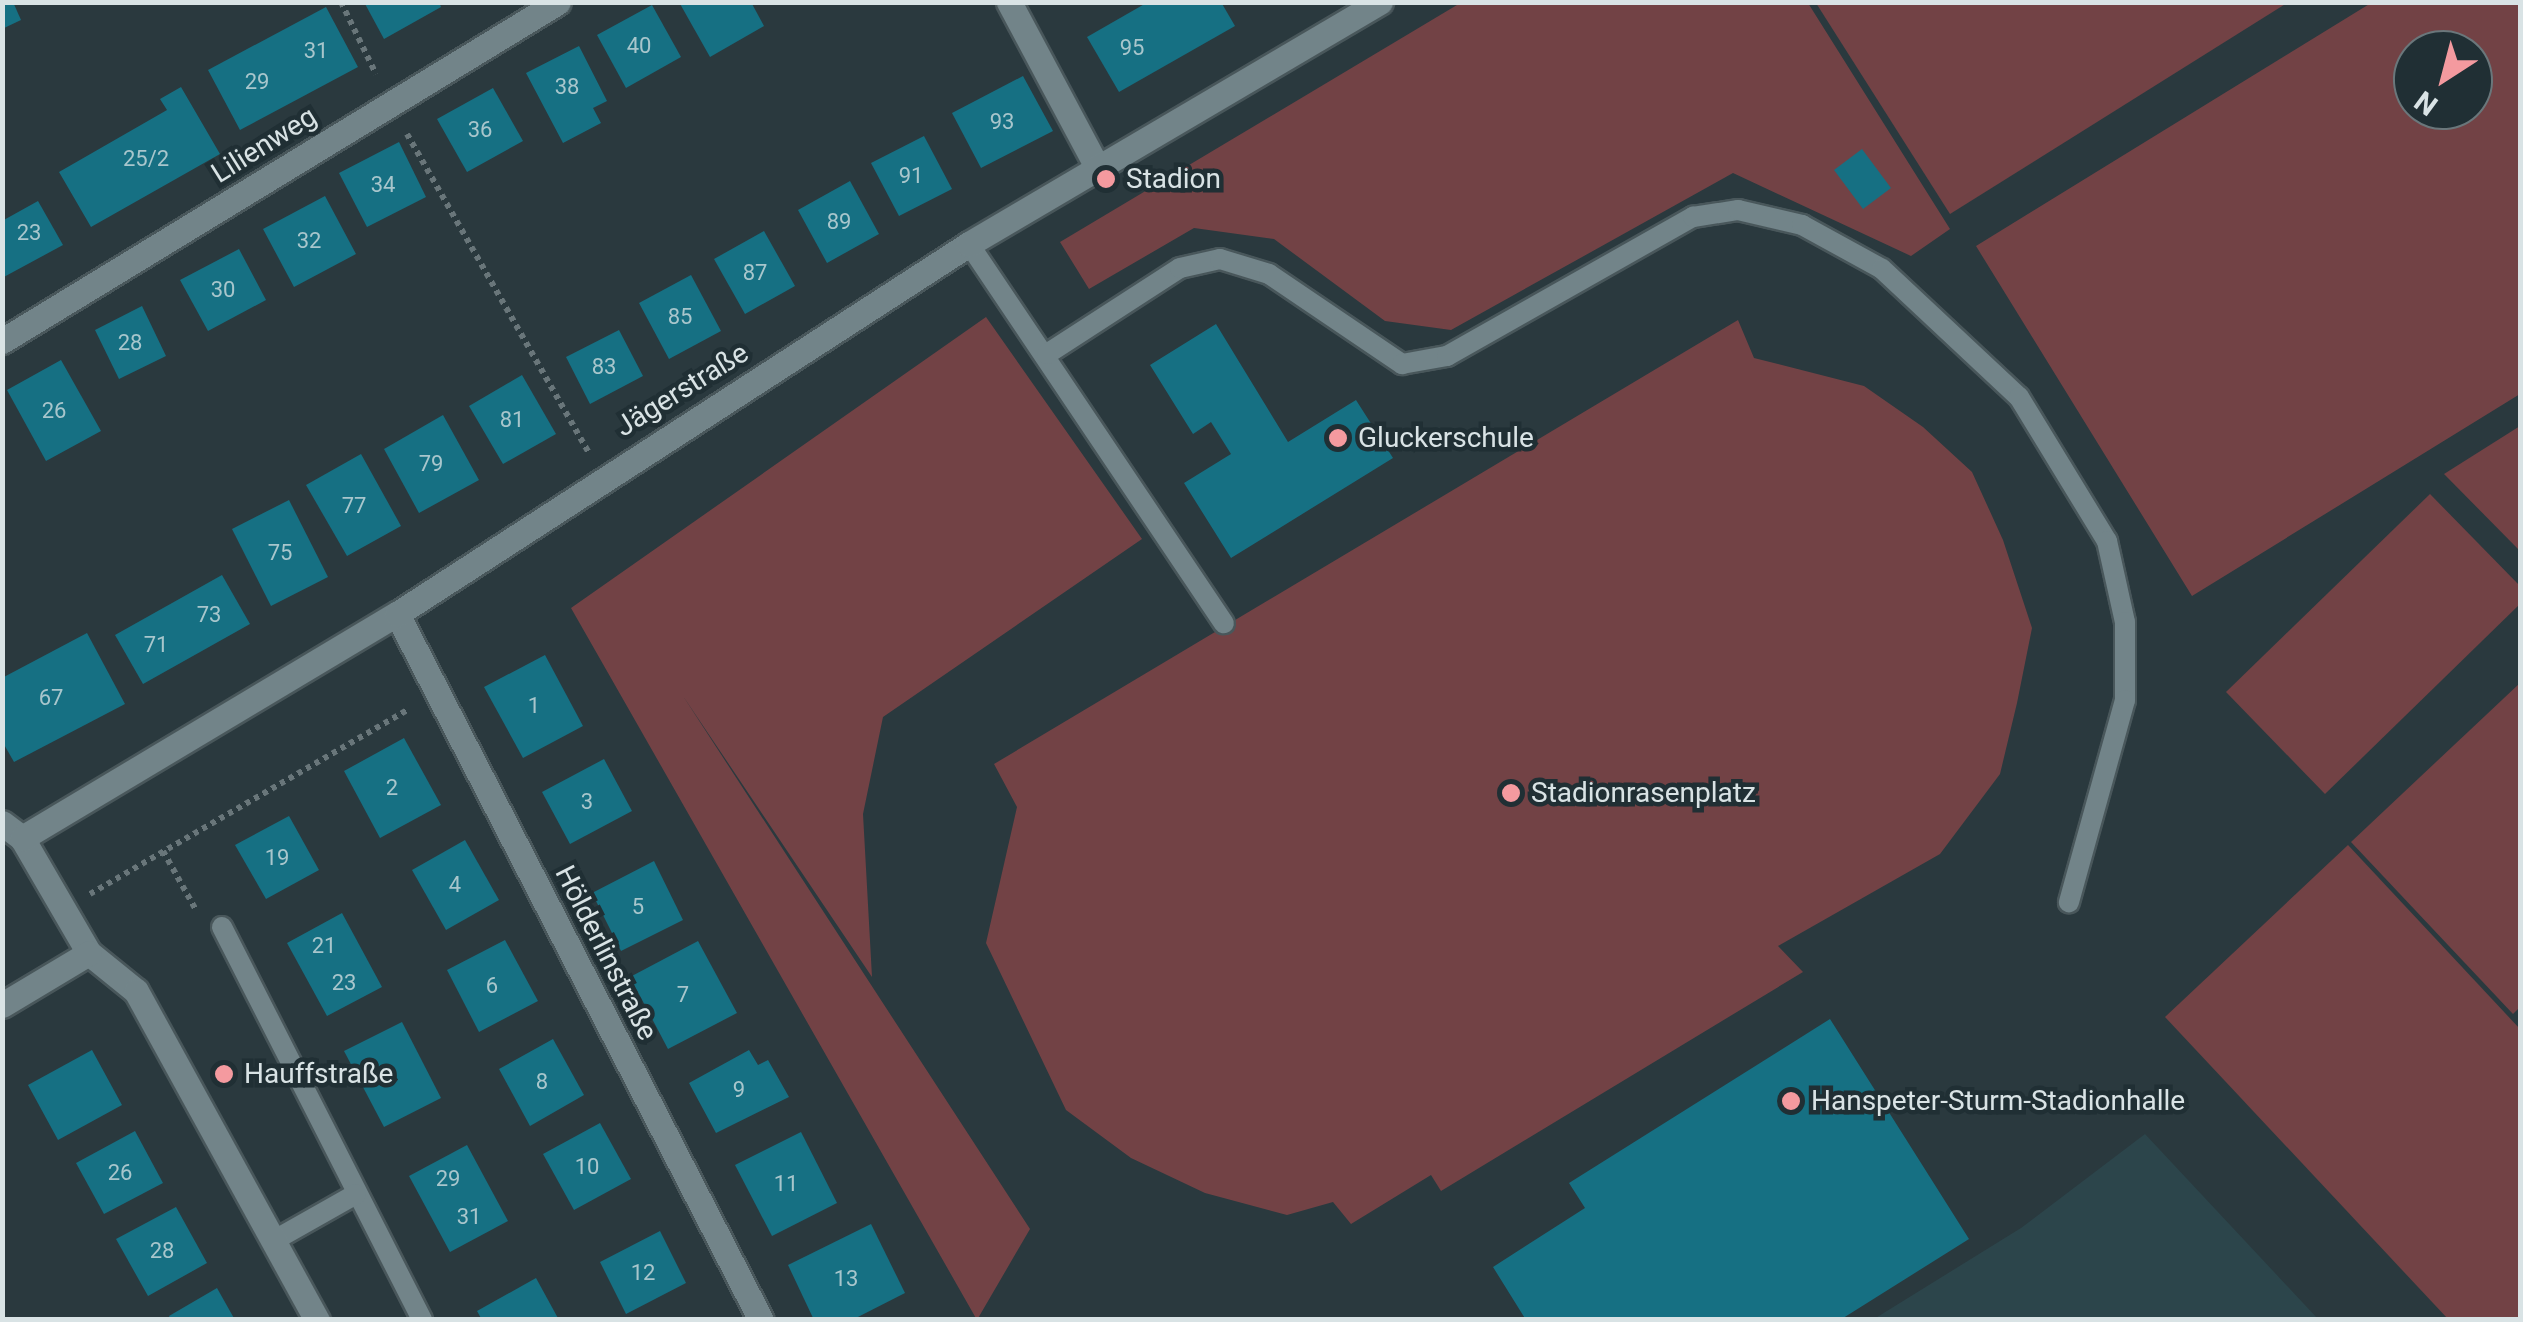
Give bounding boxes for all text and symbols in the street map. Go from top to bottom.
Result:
north arrow [2393,30,2493,130]
house number: 40 [627,33,651,59]
house number: 95 [1120,35,1144,61]
house number: 31 [304,38,328,64]
house number: 29 [245,69,269,95]
house number: 38 [555,74,579,100]
text: N [2409,84,2444,122]
street label: Lilienweg [205,100,323,190]
house number: 93 [990,109,1014,135]
house number: 36 [468,117,492,143]
house number: 25/2 [123,146,169,172]
place label: Stadion [1126,162,1221,196]
house number: 91 [899,163,923,189]
marker: Stadion [1095,168,1117,190]
house number: 34 [371,172,395,198]
house number: 89 [827,209,851,235]
house number: 23 [17,220,41,246]
house number: 32 [297,228,321,254]
house number: 87 [743,260,767,286]
house number: 30 [211,277,235,303]
house number: 85 [668,304,692,330]
house number: 28 [118,330,142,356]
street label: Jägerstraße [609,336,755,444]
house number: 83 [592,354,616,380]
house number: 26 [42,398,66,424]
house number: 81 [500,407,524,433]
place label: Gluckerschule [1358,421,1534,455]
marker: Gluckerschule [1327,427,1349,449]
house number: 79 [419,451,443,477]
house number: 77 [342,493,366,519]
house number: 75 [268,540,292,566]
house number: 73 [197,602,221,628]
house number: 71 [144,632,168,658]
house number: 67 [39,685,63,711]
house number: 1 [528,693,540,719]
house number: 2 [386,775,398,801]
place label: Stadionrasenplatz [1531,776,1756,810]
marker: Stadionrasenplatz [1500,782,1522,804]
house number: 3 [581,789,593,815]
house number: 19 [265,845,289,871]
street label: Hölderlinstraße [548,860,664,1046]
house number: 4 [449,872,461,898]
house number: 5 [632,894,644,920]
house number: 21 [312,933,336,959]
house number: 23 [332,970,356,996]
house number: 6 [486,973,498,999]
house number: 7 [677,982,689,1008]
place label: Hauffstraße [244,1057,393,1091]
marker: Hauffstraße [213,1063,235,1085]
house number: 8 [536,1069,548,1095]
house number: 9 [733,1077,745,1103]
place label: Hanspeter-Sturm-Stadionhalle [1811,1084,2185,1118]
marker: Hanspeter-Sturm-Stadionhalle [1780,1090,1802,1112]
house number: 10 [575,1154,599,1180]
house number: 26 [108,1160,132,1186]
house number: 29 [436,1166,460,1192]
house number: 11 [774,1171,798,1197]
house number: 31 [457,1204,481,1230]
house number: 28 [150,1238,174,1264]
house number: 12 [631,1260,655,1286]
house number: 13 [834,1266,858,1292]

